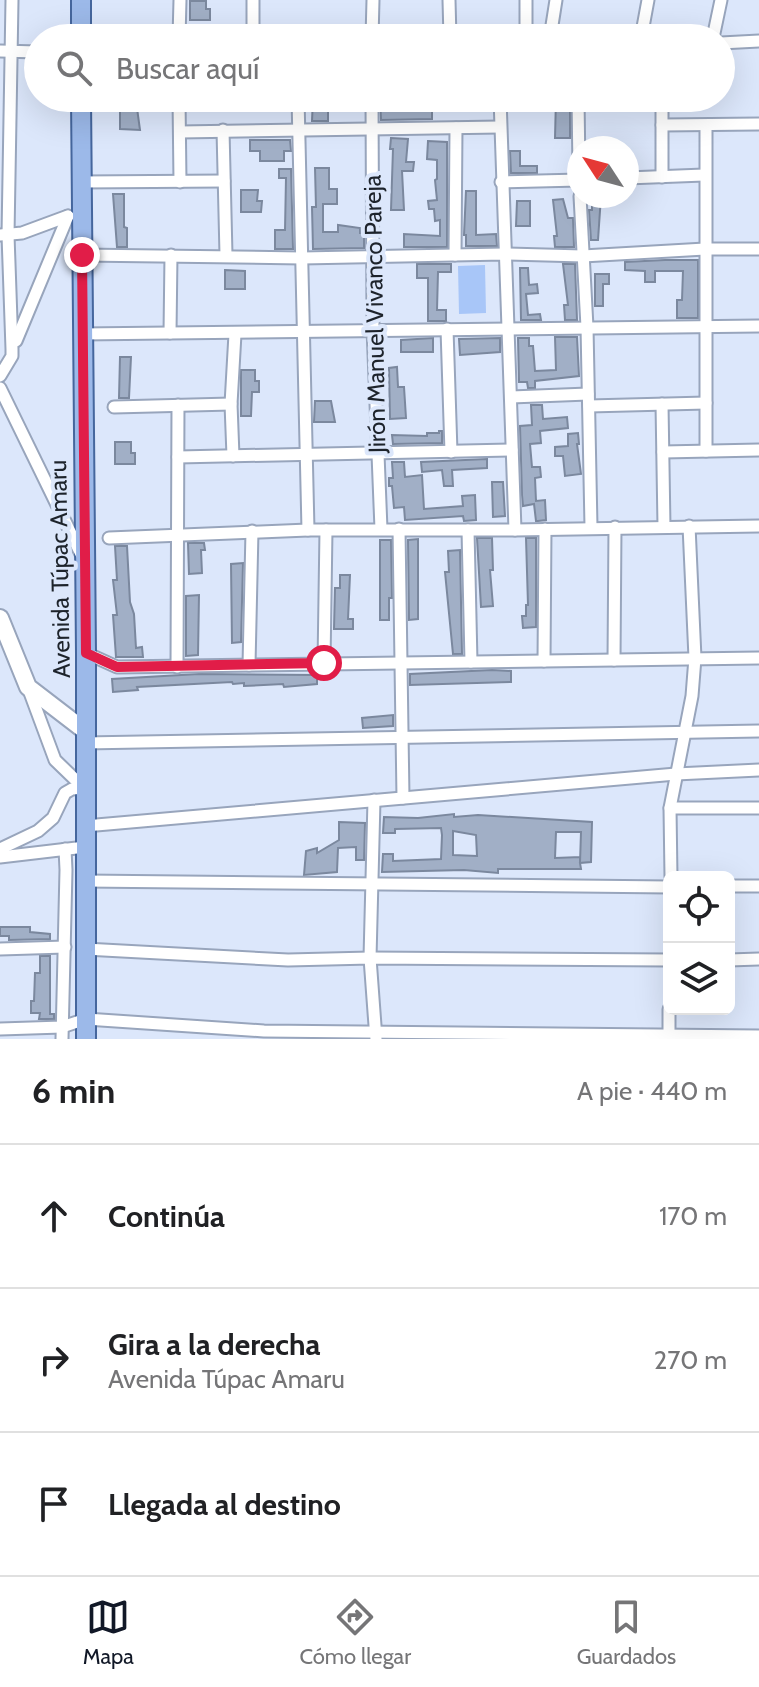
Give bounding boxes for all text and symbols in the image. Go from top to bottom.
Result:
search box [24,24,735,112]
icon: search [52,46,96,90]
text: Buscar aquí [116,50,259,87]
north arrow [567,136,639,208]
street label: Jirón Manuel Vivanco Pareja [358,174,391,454]
route end [64,237,100,273]
street label: Avenida Túpac Amaru [43,459,76,679]
route start [306,645,342,681]
map controls [663,871,735,1015]
button: locate [663,871,735,943]
button: layers [663,943,735,1015]
text: 6 min [32,1070,115,1112]
text: A pie · 440 m [577,1075,727,1107]
icon: ahead [32,1194,76,1238]
text: Continúa [108,1198,225,1235]
text: 170 m [659,1200,727,1232]
text: Gira a la derecha [108,1326,320,1363]
icon: right [32,1338,76,1382]
text: 270 m [654,1344,727,1376]
text: Avenida Túpac Amaru [108,1363,345,1395]
icon: arrive [32,1482,76,1526]
text: Llegada al destino [108,1486,341,1523]
tab: Mapa [83,1595,134,1670]
tab: Cómo llegar [299,1595,411,1670]
tab: Guardados [577,1595,676,1670]

